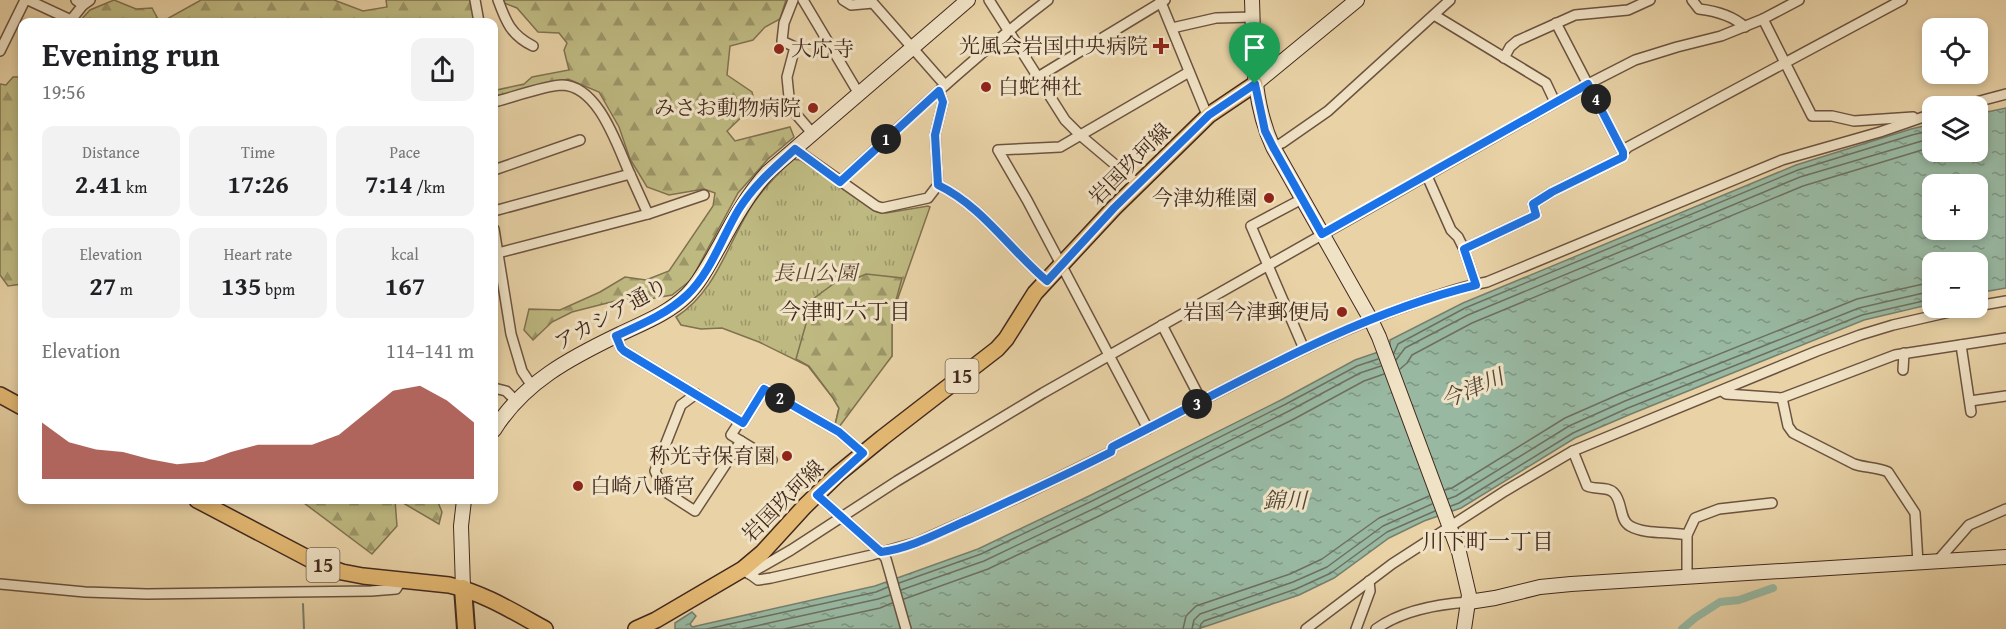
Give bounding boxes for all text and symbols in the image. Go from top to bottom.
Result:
map controls [1922,18,1988,318]
button: locate [1922,18,1988,84]
pin [1229,22,1280,84]
text: Evening run [42,30,219,78]
place label: 光風会岩国中央病院 [959,30,1148,61]
icon: arrive [1238,31,1271,64]
place label: 大応寺 [791,33,854,64]
marker: 光風会岩国中央病院 [1152,37,1170,55]
button: share [411,38,474,101]
marker: 大応寺 [772,42,786,56]
place label: 白蛇神社 [998,71,1082,102]
text: 19:56 [42,77,85,106]
marker: 白蛇神社 [979,80,993,94]
pin: 4 [1581,84,1611,114]
text: 4 [1592,87,1600,111]
place label: みさお動物病院 [654,92,801,123]
button: layers [1922,96,1988,162]
marker: みさお動物病院 [806,101,820,115]
street label: 岩国玖珂線 [1082,116,1178,212]
pin: 1 [871,124,901,154]
text: 1 [882,127,890,151]
text: Distance [82,140,140,164]
text: Time [241,140,275,164]
text: Pace [390,140,420,164]
text: 2.41 [75,164,123,203]
text: 17:26 [227,164,289,203]
text: 7:14 [365,164,413,203]
button: + [1922,174,1988,240]
text: km [123,175,147,199]
text: /km [413,175,445,199]
place label: 今津幼稚園 [1152,182,1257,213]
marker: 今津幼稚園 [1262,191,1276,205]
text: Elevation [80,242,142,266]
text: Heart rate [224,242,292,266]
text: kcal [391,242,419,266]
button: − [1922,252,1988,318]
park label: 長山公園 [773,257,860,288]
text: 27 [89,266,116,305]
text: 135 [221,266,261,305]
text: 167 [385,266,425,305]
street label: アカシア通り [548,270,673,358]
text: m [116,277,133,301]
text: bpm [261,277,295,301]
district label: 今津町六丁目 [779,295,911,327]
place label: 岩国今津郵便局 [1183,296,1330,327]
marker: 岩国今津郵便局 [1335,305,1349,319]
text: Elevation [42,336,120,365]
text: 114–141 m [386,336,474,365]
road number: 15 [946,359,978,393]
water label: 今津川 [1435,360,1510,416]
pin: 2 [765,383,795,413]
text: 2 [776,386,784,410]
pin: 3 [1182,389,1212,419]
text: 3 [1193,392,1201,416]
place label: 称光寺保育園 [649,440,775,471]
marker: 称光寺保育園 [780,449,794,463]
street label: 岩国玖珂線 [735,453,831,549]
place label: 白崎八幡宮 [590,470,695,501]
marker: 白崎八幡宮 [571,479,585,493]
water label: 錦川 [1263,484,1309,516]
district label: 川下町一丁目 [1422,525,1554,557]
road number: 15 [306,548,340,582]

